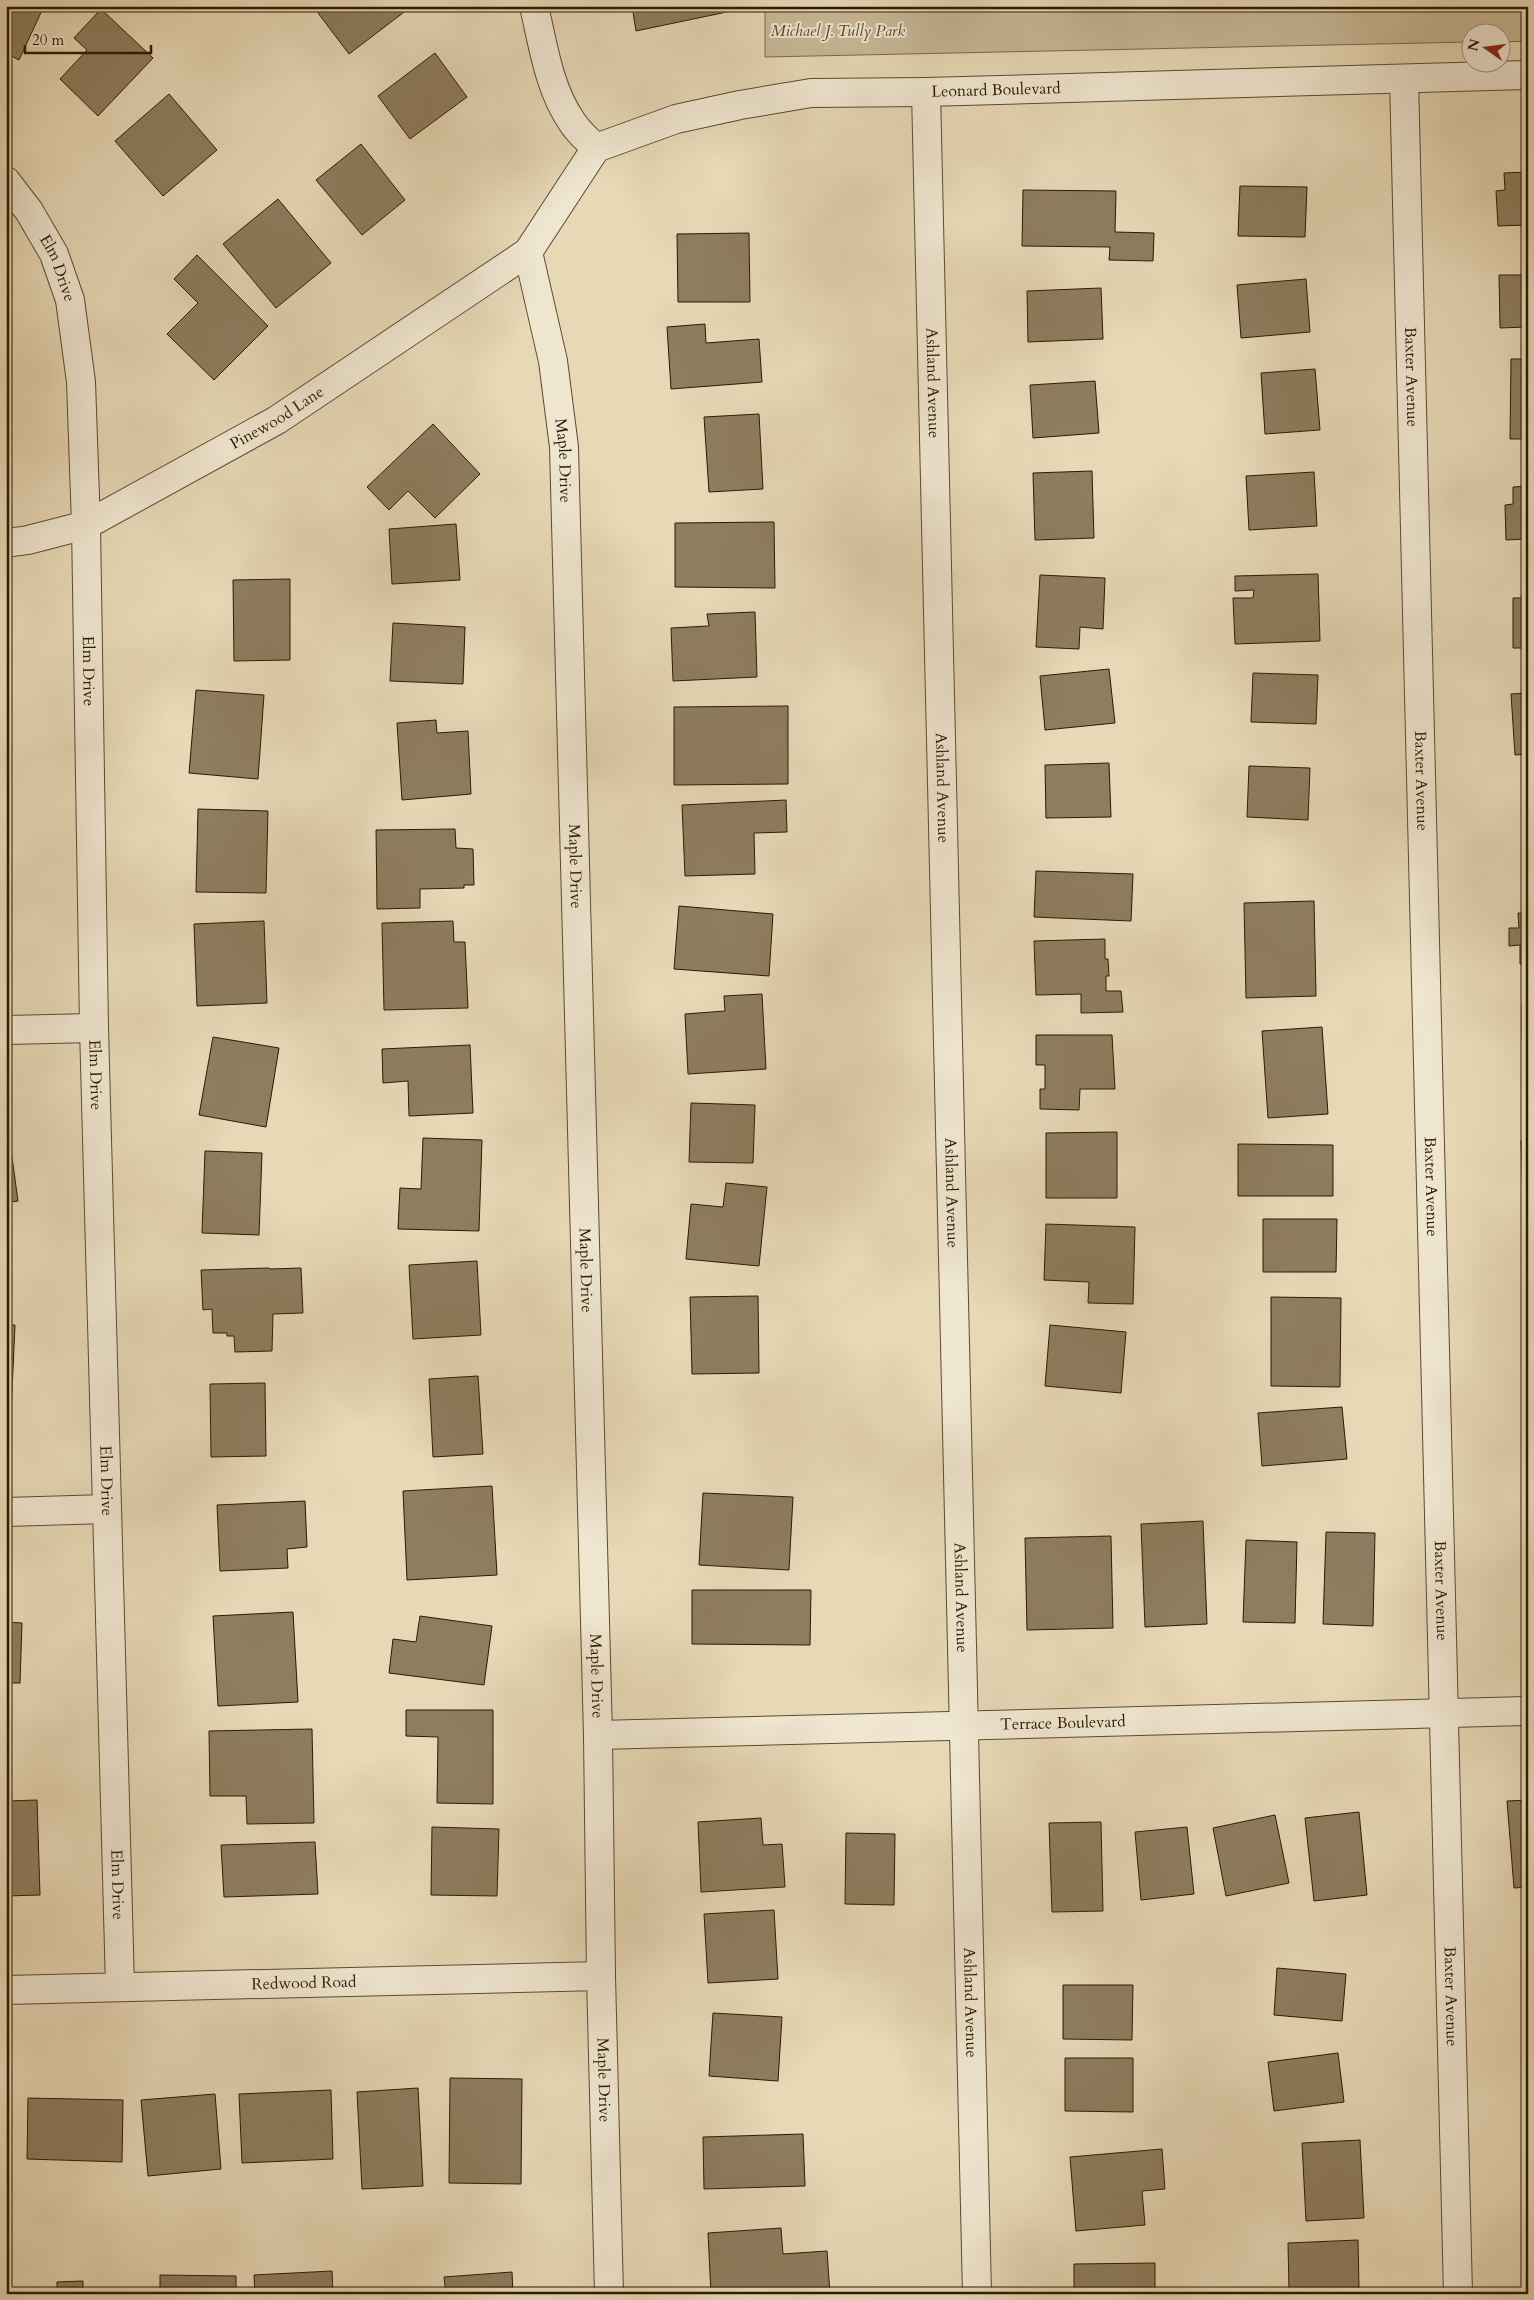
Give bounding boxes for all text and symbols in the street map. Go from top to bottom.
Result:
park label: Michael J. Tully Park [771,20,905,42]
scale bar [25,22,151,54]
north arrow [1462,22,1512,72]
text: 20 m [32,30,64,50]
text: N [1463,37,1485,53]
street label: Leonard Boulevard [931,77,1061,103]
street label: Elm Drive [34,231,81,305]
street label: Baxter Avenue [1399,327,1423,427]
street label: Ashland Avenue [920,328,945,438]
street label: Pinewood Lane [226,381,328,455]
street label: Maple Drive [549,417,576,503]
street label: Elm Drive [77,636,100,706]
street label: Baxter Avenue [1409,730,1433,831]
street label: Ashland Avenue [930,732,954,843]
street label: Maple Drive [563,824,587,909]
street label: Elm Drive [83,1039,107,1110]
street label: Baxter Avenue [1419,1136,1443,1237]
street label: Ashland Avenue [939,1137,964,1248]
street label: Maple Drive [574,1227,598,1313]
street label: Elm Drive [94,1445,118,1516]
street label: Baxter Avenue [1429,1540,1453,1641]
street label: Ashland Avenue [949,1542,973,1653]
street label: Maple Drive [584,1633,609,1719]
street label: Terrace Boulevard [1000,1710,1126,1736]
street label: Elm Drive [105,1849,129,1920]
street label: Baxter Avenue [1439,1946,1463,2047]
street label: Ashland Avenue [958,1947,983,2058]
street label: Redwood Road [251,1971,357,1995]
street label: Maple Drive [592,2037,616,2123]

